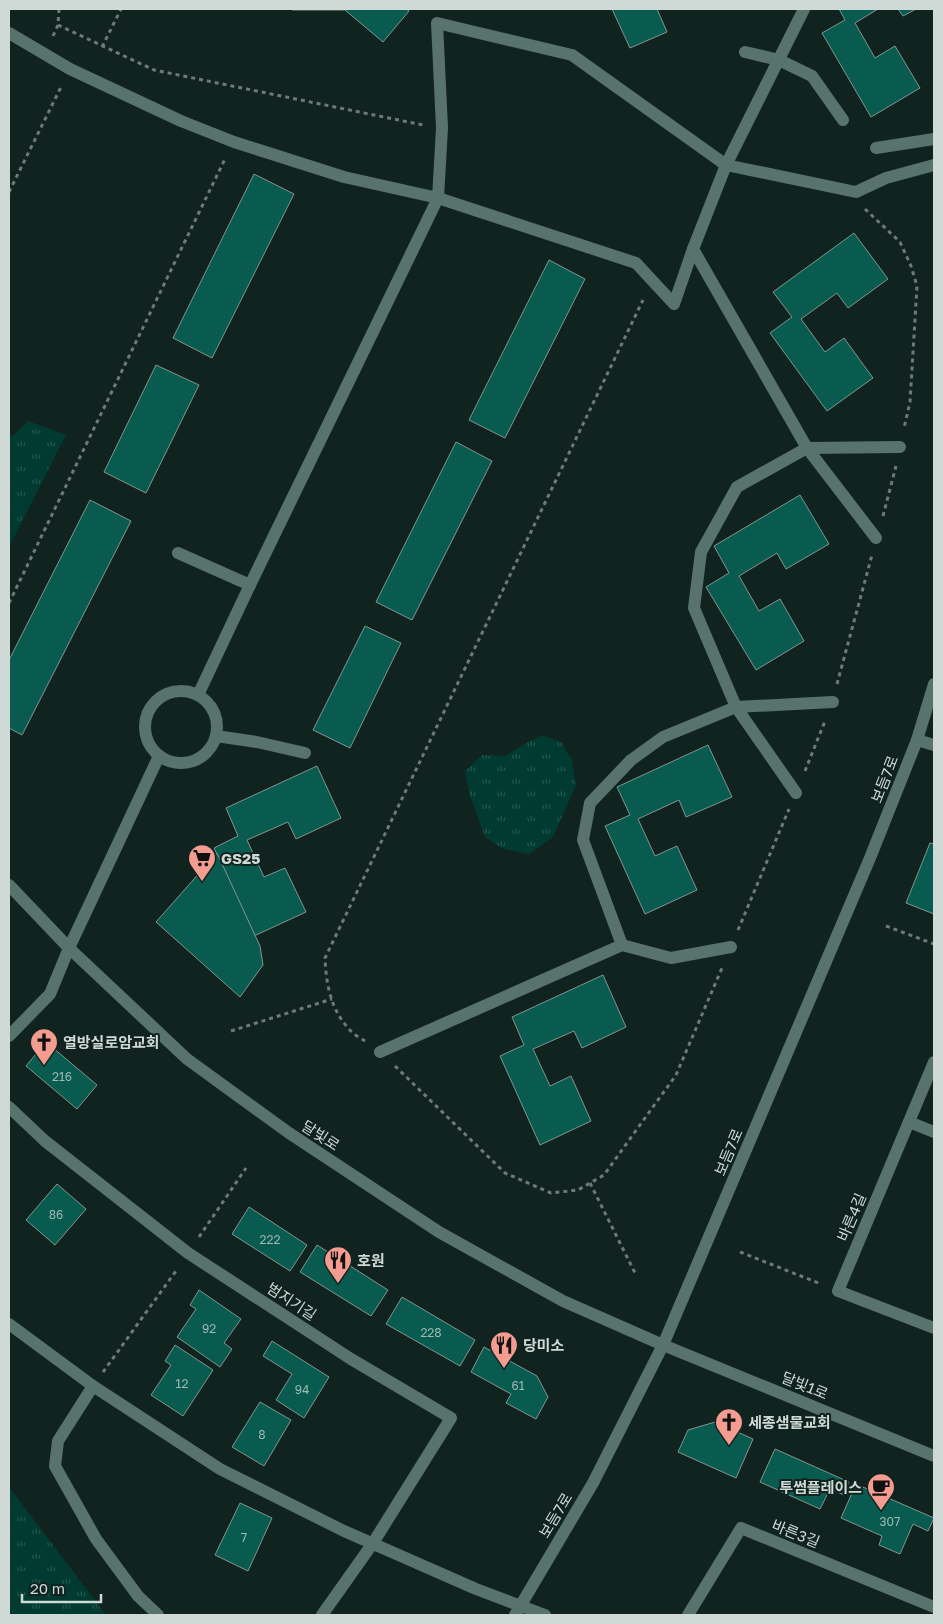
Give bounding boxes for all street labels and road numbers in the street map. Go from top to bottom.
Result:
street label: 보듬7로 [867,753,901,805]
street label: 달빛로 [299,1116,343,1154]
street label: 보듬7로 [710,1126,746,1178]
street label: 바른4길 [833,1190,869,1244]
street label: 범지기길 [264,1278,320,1324]
street label: 달빛1로 [779,1368,831,1402]
street label: 보듬7로 [535,1489,575,1541]
street label: 바른3길 [769,1515,823,1551]

